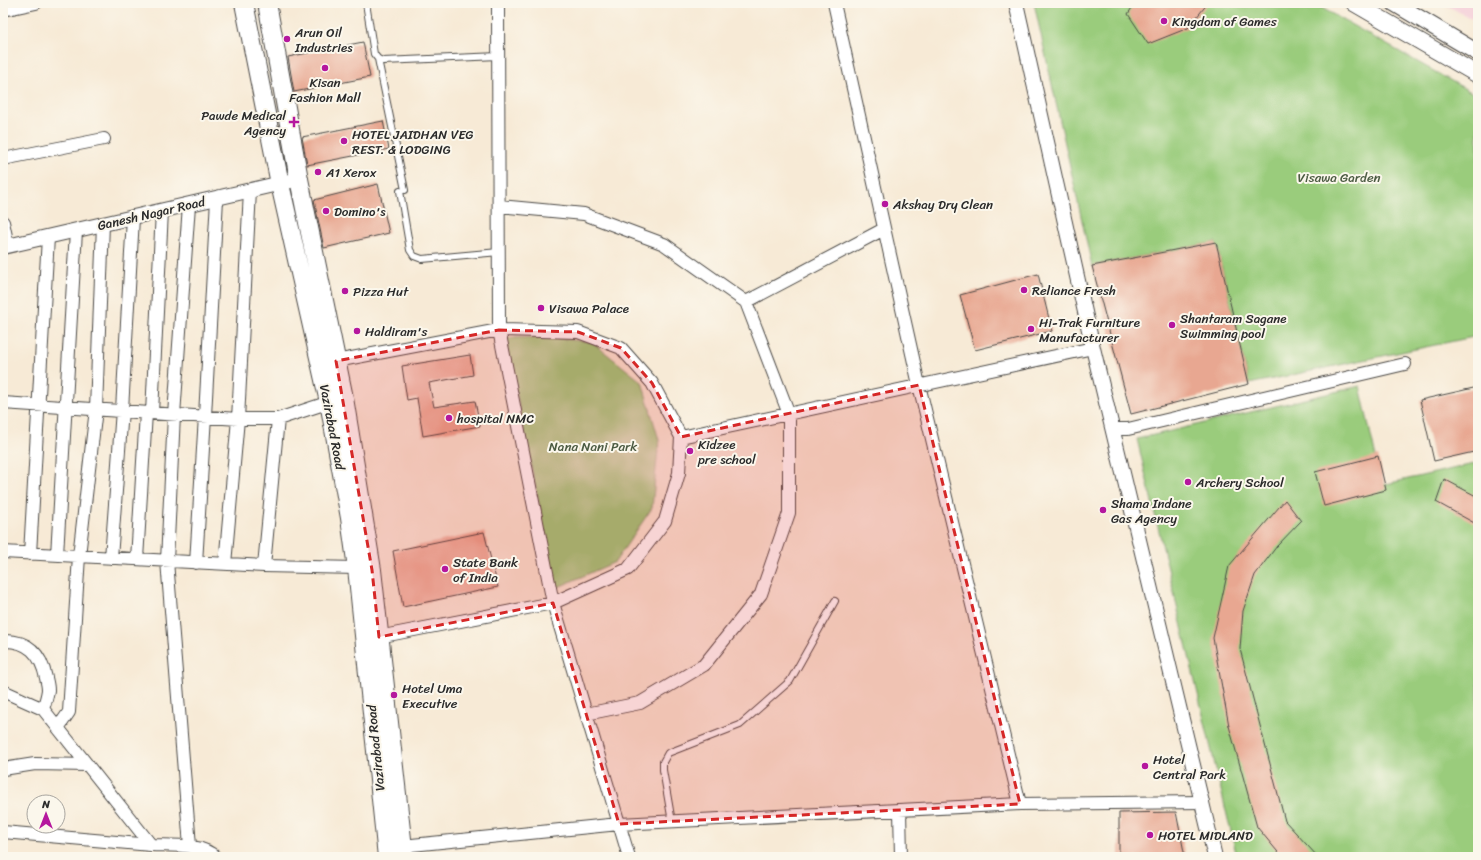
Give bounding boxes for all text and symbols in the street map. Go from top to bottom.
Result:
place label: Kingdom of Games [1172,10,1278,33]
marker: Kingdom of Games [1159,16,1169,26]
place label: Arun Oil Industries [294,21,353,59]
marker: Arun Oil Industries [282,34,292,44]
marker: Kisan Fashion Mall [320,63,330,73]
place label: Kisan Fashion Mall [289,71,361,109]
place label: Pawde Medical Agency [201,104,286,142]
marker: Pawde Medical Agency [289,117,299,127]
place label: HOTEL JAIDHAN VEG REST. & LODGING [352,123,474,161]
marker: HOTEL JAIDHAN VEG REST. & LODGING [339,136,349,146]
place label: A1 Xerox [325,161,377,184]
park label: Visawa Garden [1297,166,1381,189]
marker: A1 Xerox [313,167,323,177]
street label: Ganesh Nagar Road [95,190,208,237]
place label: Akshay Dry Clean [892,193,993,216]
marker: Akshay Dry Clean [880,199,890,209]
place label: Domino's [334,200,386,223]
marker: Domino's [321,206,331,216]
place label: Reliance Fresh [1032,279,1116,302]
place label: Pizza Hut [353,280,409,303]
marker: Reliance Fresh [1019,285,1029,295]
marker: Pizza Hut [340,286,350,296]
place label: Visawa Palace [549,297,629,320]
marker: Visawa Palace [536,303,546,313]
place label: Shantaram Sagane Swimming pool [1180,307,1287,345]
place label: Hi-Trak Furniture Manufacturer [1039,311,1140,349]
place label: Haldiram's [365,320,428,343]
marker: Shantaram Sagane Swimming pool [1167,320,1177,330]
marker: Hi-Trak Furniture Manufacturer [1026,324,1036,334]
marker: Haldiram's [352,326,362,336]
street label: Vazirabad Road [313,382,352,473]
place label: hospital NMC [456,407,534,430]
marker: hospital NMC [444,413,454,423]
place label: Kidzee pre school [697,433,756,471]
park label: Nana Nani Park [549,435,637,458]
marker: Kidzee pre school [685,446,695,456]
place label: Archery School [1195,471,1284,494]
marker: Archery School [1183,477,1193,487]
place label: Shama Indane Gas Agency [1111,492,1192,530]
marker: Shama Indane Gas Agency [1098,505,1108,515]
place label: State Bank of India [453,551,518,589]
marker: State Bank of India [440,564,450,574]
place label: Hotel Uma Executive [402,677,463,715]
marker: Hotel Uma Executive [389,690,399,700]
street label: Vazirabad Road [359,703,391,792]
place label: Hotel Central Park [1153,748,1226,786]
marker: Hotel Central Park [1140,761,1150,771]
north arrow [26,794,66,834]
text: N [41,795,50,814]
place label: HOTEL MIDLAND [1158,824,1253,847]
marker: HOTEL MIDLAND [1145,830,1155,840]

